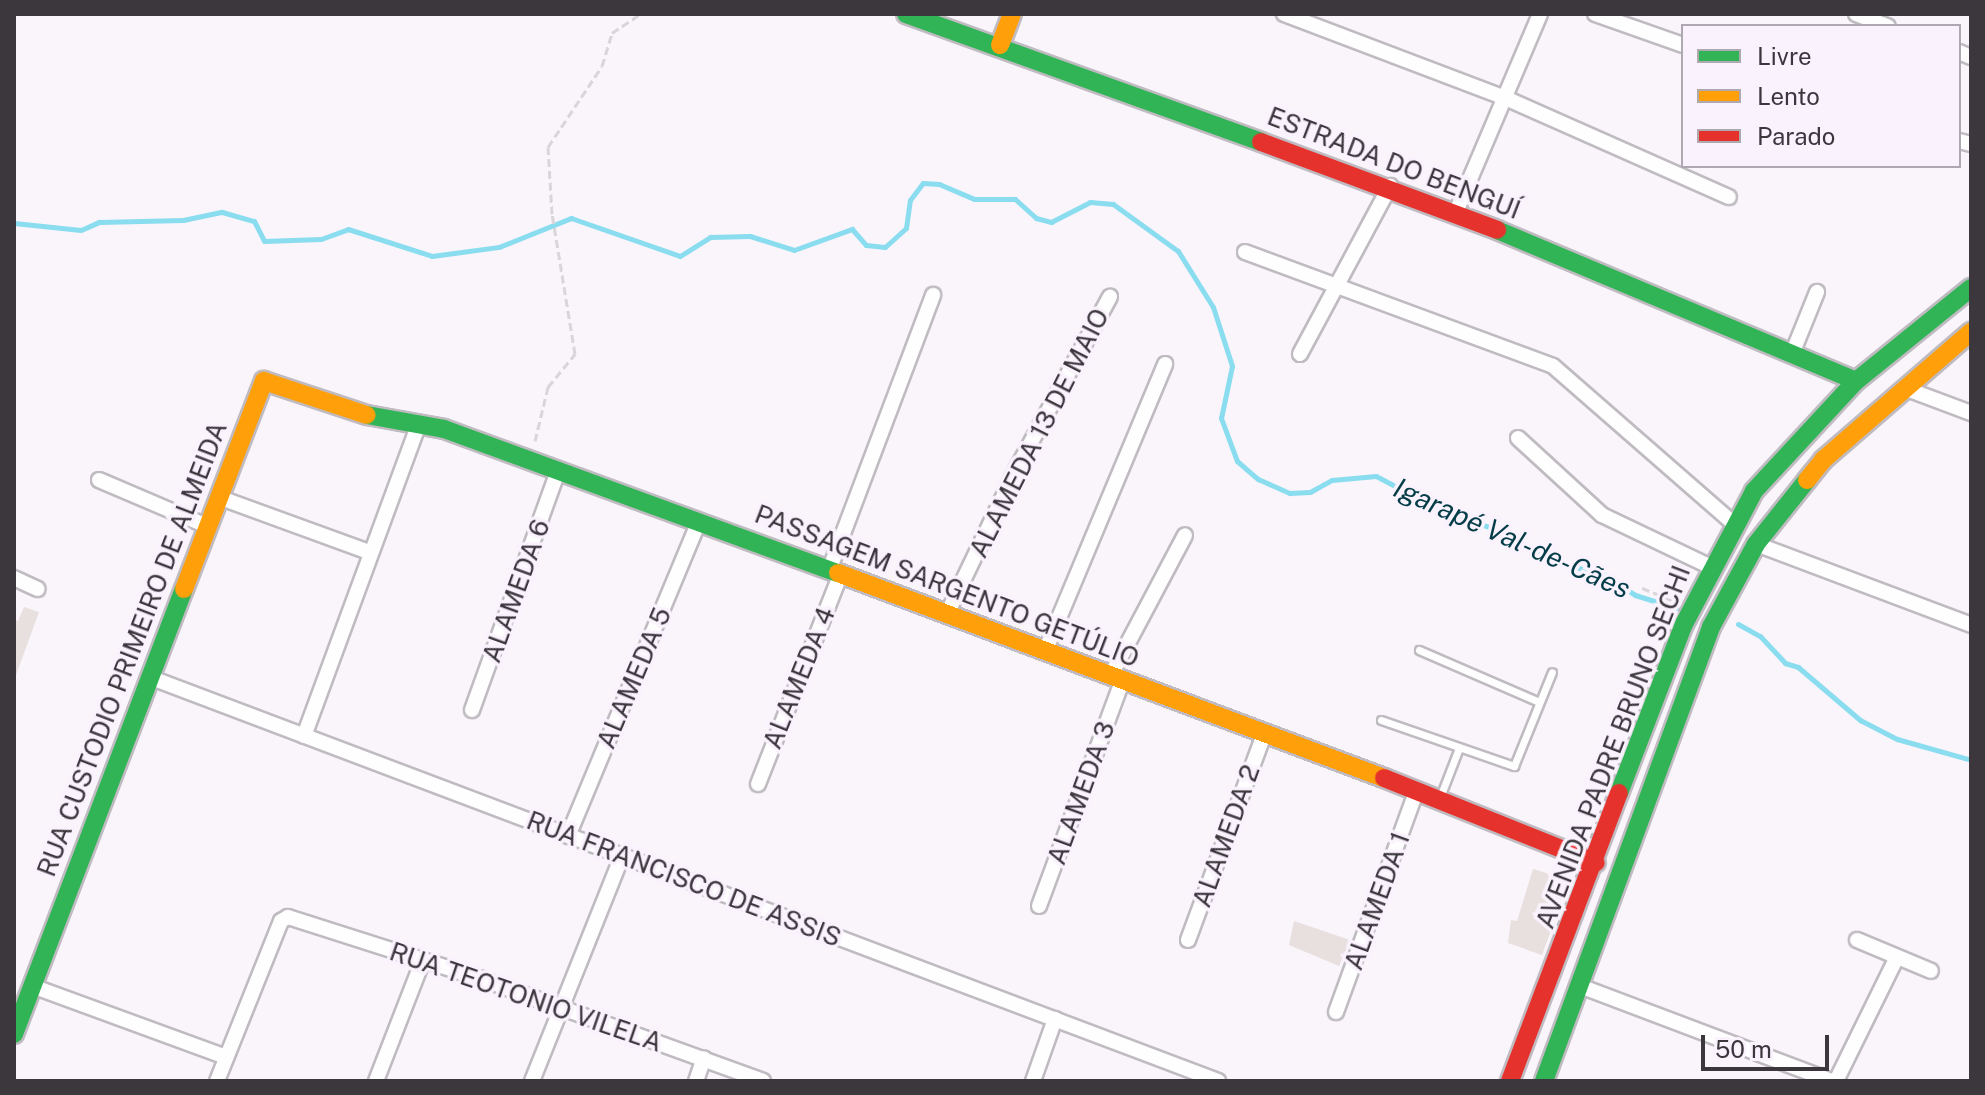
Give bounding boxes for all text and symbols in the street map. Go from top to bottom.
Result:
legend [1681,24,1961,168]
text: Livre [1757,42,1812,70]
text: Lento [1757,82,1820,110]
street label: ESTRADA DO BENGUÍ [1263,100,1525,226]
text: Parado [1757,122,1835,150]
street label: ALAMEDA 13 DE MAIO [963,303,1115,563]
street label: RUA CUSTODIO PRIMEIRO DE ALMEIDA [31,417,233,881]
water label: Igarapé Val-de-Cães [1388,471,1636,605]
street label: PASSAGEM SARGENTO GETÚLIO [750,498,1144,674]
street label: ALAMEDA 6 [476,515,556,667]
street label: AVENIDA PADRE BRUNO SECHI [1529,561,1697,933]
street label: ALAMEDA 5 [590,603,678,753]
street label: ALAMEDA 4 [756,603,842,753]
street label: ALAMEDA 3 [1041,717,1121,869]
street label: ALAMEDA 2 [1186,761,1266,911]
street label: RUA FRANCISCO DE ASSIS [522,805,846,953]
street label: ALAMEDA 1 [1338,828,1416,974]
street label: RUA TEOTONIO VILELA [385,936,667,1058]
scale bar [1705,1019,1833,1069]
text: 50 m [1715,1035,1772,1063]

